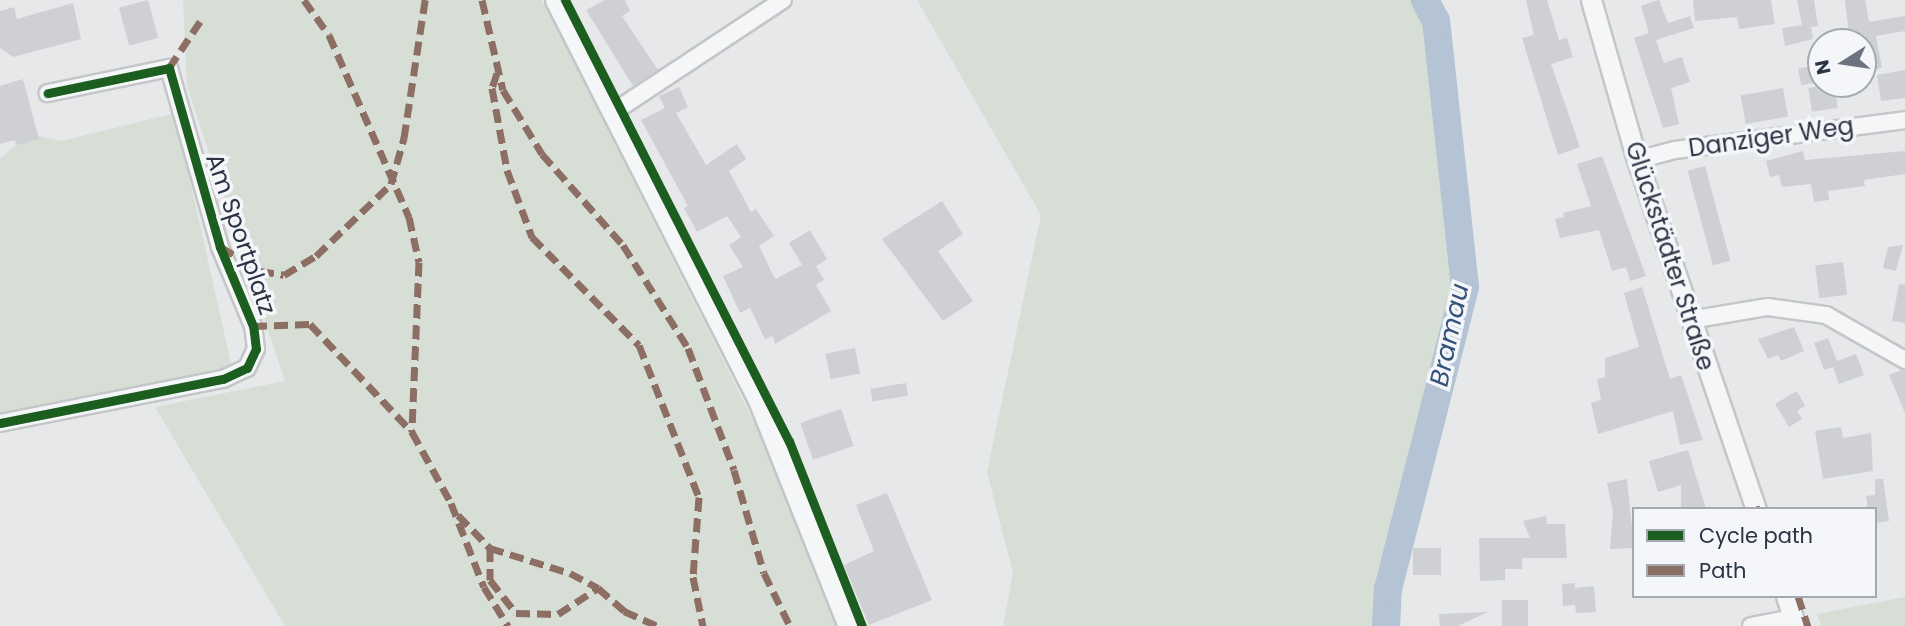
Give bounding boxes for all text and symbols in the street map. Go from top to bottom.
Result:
north arrow [1807,28,1877,98]
text: N [1808,57,1838,77]
street label: Danziger Weg [1687,111,1855,163]
street label: Glückstädter Straße [1619,138,1721,374]
street label: Am Sportplatz [200,150,282,318]
water label: Bramau [1424,281,1476,389]
legend [1632,507,1877,598]
text: Cycle path [1699,521,1813,550]
text: Path [1699,556,1746,585]

